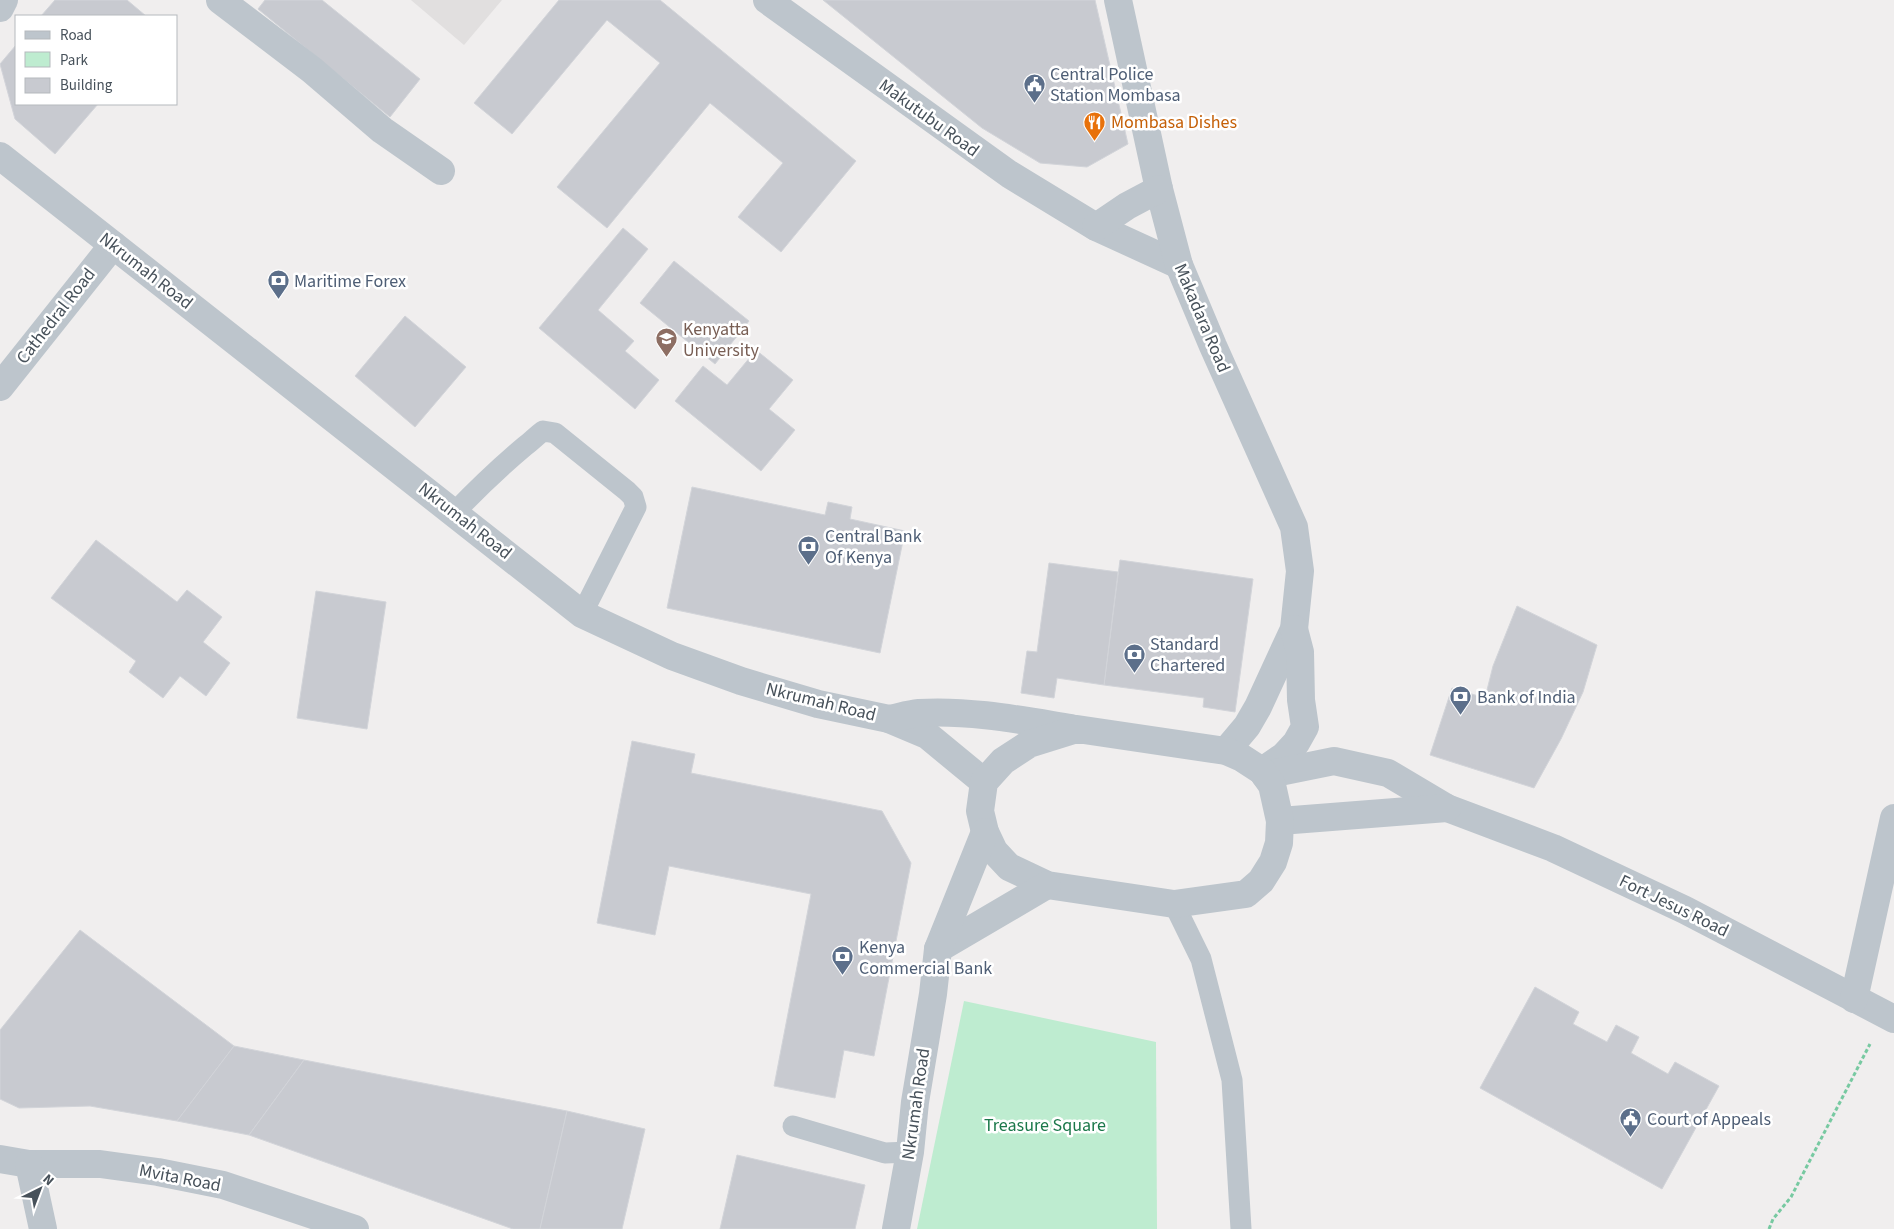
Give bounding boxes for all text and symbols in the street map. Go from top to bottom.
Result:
legend [15,15,178,105]
text: Road [60,25,92,46]
text: Park [60,50,89,71]
place label: Central Police Station Mombasa [1050,62,1181,108]
public building icon: Central Police Station Mombasa [1022,72,1046,103]
street label: Makutubu Road [874,73,984,163]
text: Building [60,75,113,96]
restaurant icon: Mombasa Dishes [1083,110,1107,141]
place label: Mombasa Dishes [1111,110,1237,135]
street label: Nkrumah Road [94,226,198,316]
street label: Makadara Road [1168,260,1236,376]
street label: Cathedral Road [11,263,101,369]
bank icon: Maritime Forex [266,269,290,300]
place label: Maritime Forex [294,269,406,294]
place label: Kenyatta University [683,317,759,363]
school or university icon: Kenyatta University [655,327,679,358]
street label: Nkrumah Road [413,476,517,566]
place label: Central Bank Of Kenya [825,524,922,570]
bank icon: Central Bank Of Kenya [797,534,821,565]
place label: Standard Chartered [1150,632,1225,678]
bank icon: Standard Chartered [1122,642,1146,673]
street label: Nkrumah Road [763,676,879,728]
bank icon: Bank of India [1449,685,1473,716]
place label: Bank of India [1477,685,1576,710]
street label: Fort Jesus Road [1615,869,1733,943]
place label: Kenya Commercial Bank [859,935,992,981]
bank icon: Kenya Commercial Bank [831,945,855,976]
street label: Nkrumah Road [896,1046,936,1162]
public building icon: Court of Appeals [1619,1107,1643,1138]
place label: Court of Appeals [1647,1107,1771,1132]
park label: Treasure Square [984,1113,1106,1138]
street label: Mvita Road [137,1158,223,1198]
north arrow [15,1164,65,1214]
text: N [38,1170,58,1191]

